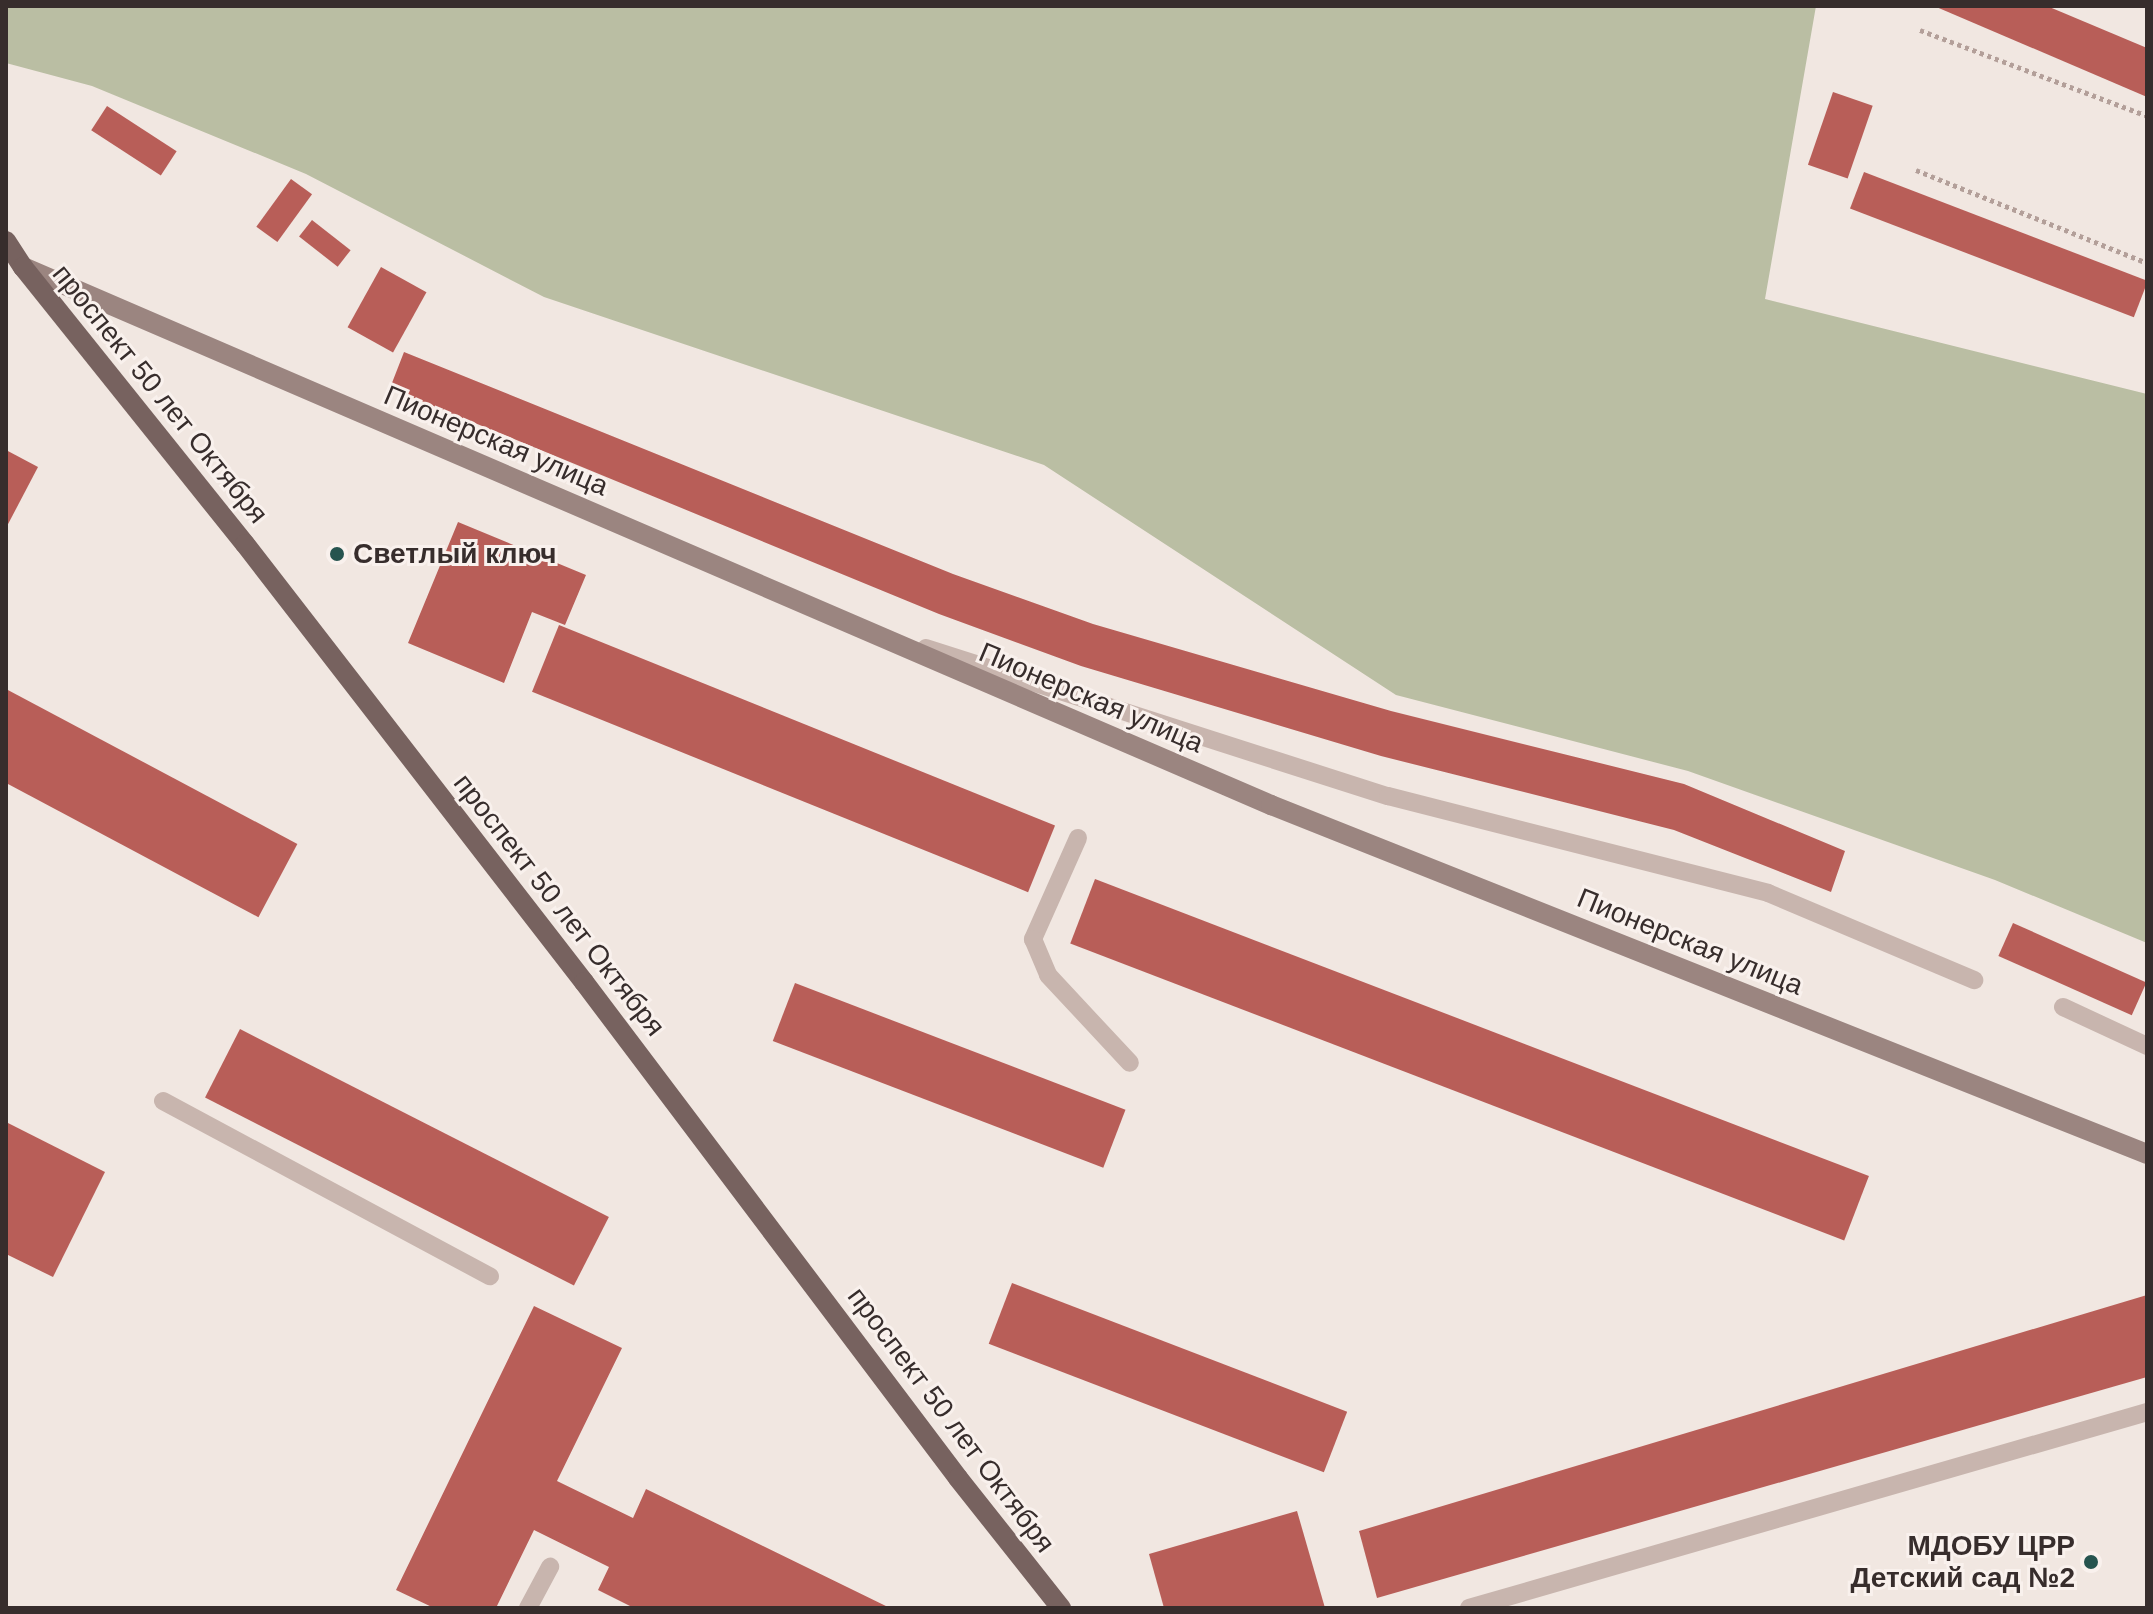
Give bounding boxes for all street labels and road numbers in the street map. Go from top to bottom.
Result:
street label: проспект 50 лет Октября [45,258,275,530]
street label: Пионерская улица [379,379,613,503]
street label: Пионерская улица [974,636,1208,760]
street label: проспект 50 лет Октября [446,767,672,1043]
street label: Пионерская улица [1572,881,1808,1003]
street label: проспект 50 лет Октября [840,1281,1062,1559]

